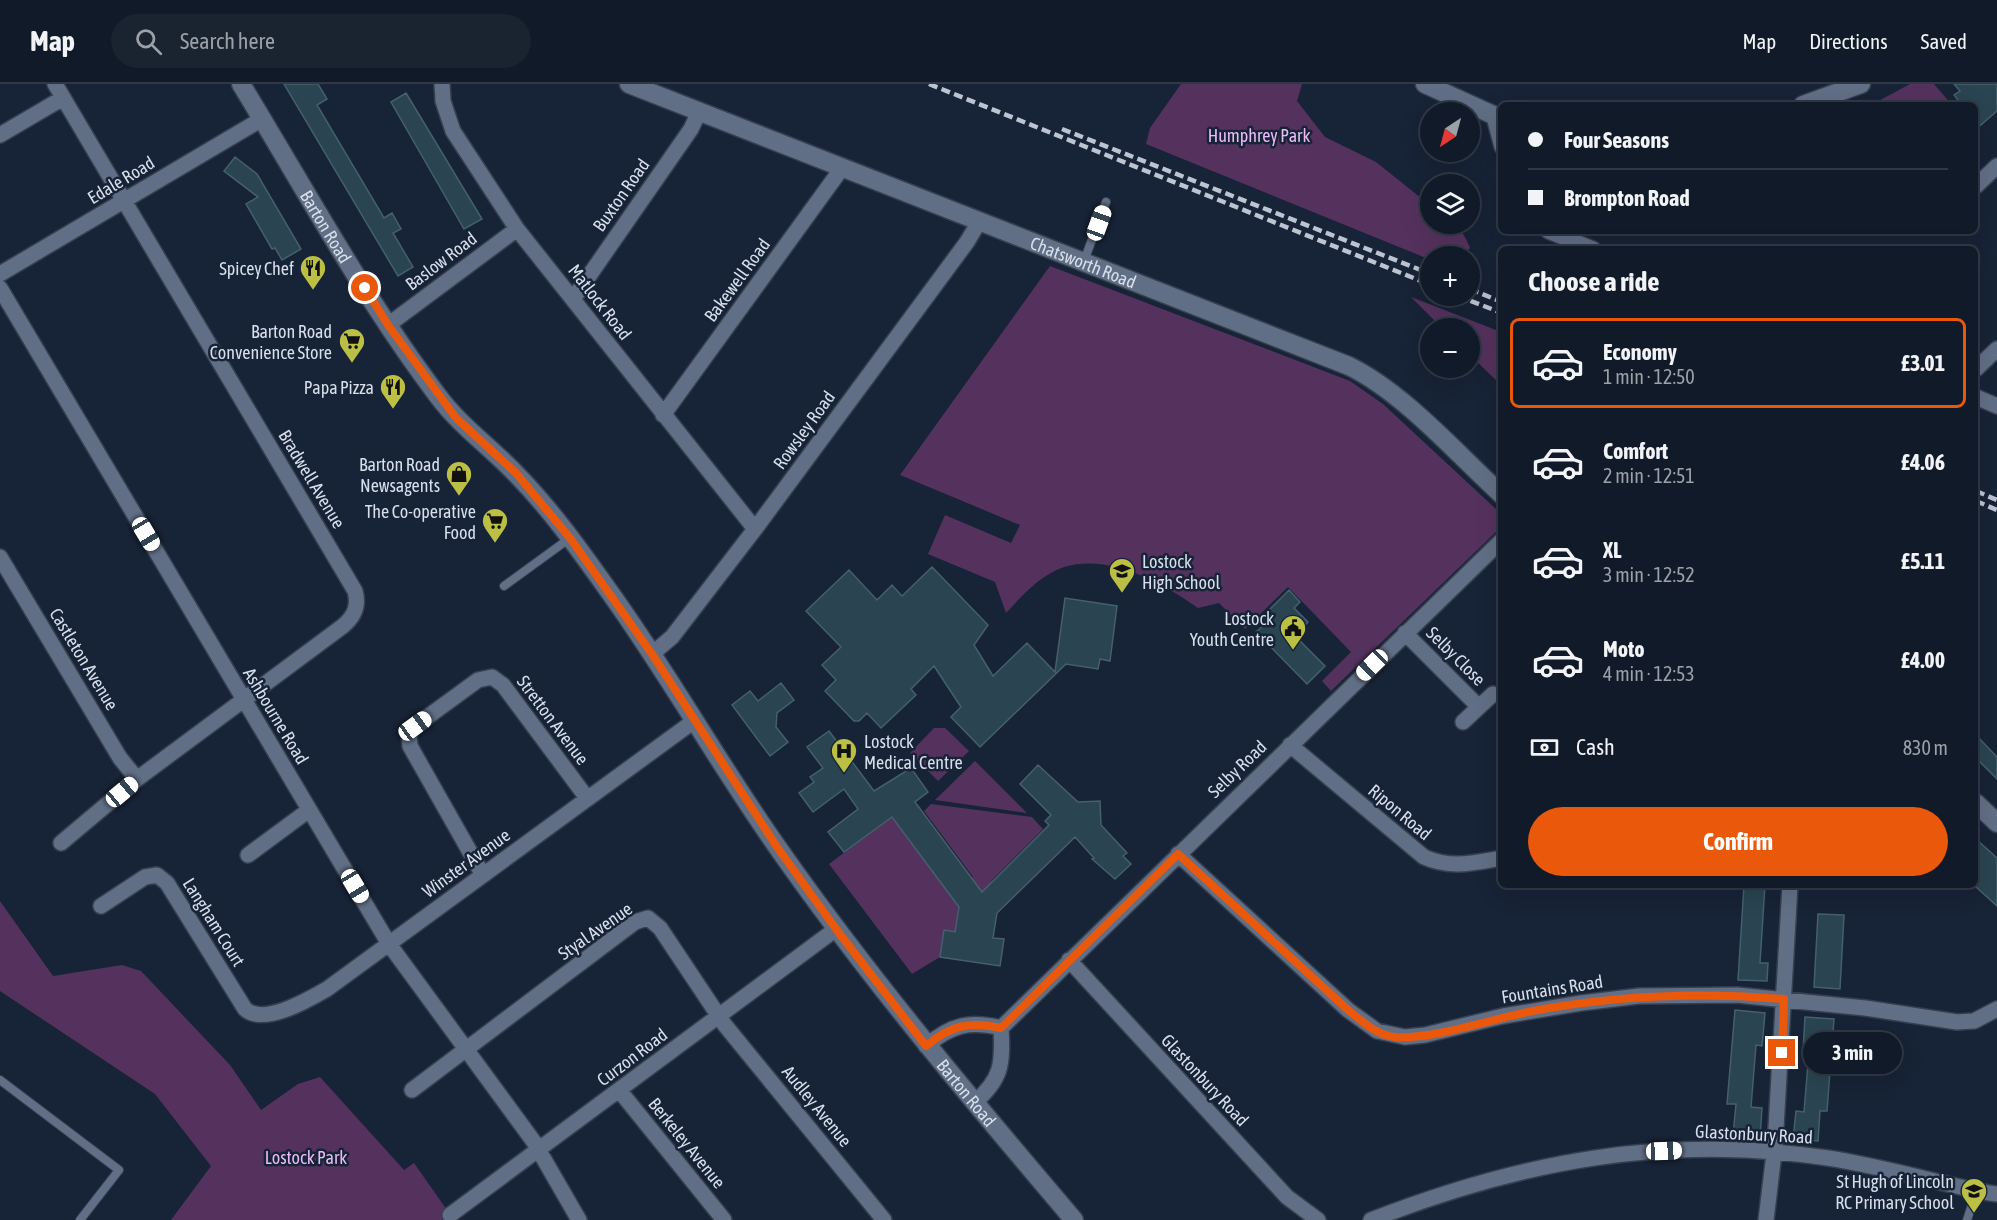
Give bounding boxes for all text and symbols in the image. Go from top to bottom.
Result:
search box [111,14,531,68]
text: Map [30,25,75,57]
icon: search [132,25,165,58]
text: Search here [180,28,275,54]
text: Map [1742,29,1776,53]
text: Directions [1809,29,1888,53]
text: Saved [1921,29,1967,53]
north arrow [1420,102,1480,162]
map controls [1420,102,1480,378]
park label: Humphrey Park [1208,125,1310,146]
text: Four Seasons [1564,127,1669,153]
street label: Edale Road [84,152,158,208]
street label: Buxton Road [588,155,654,235]
button: layers [1420,174,1480,234]
text: Brompton Road [1564,185,1690,211]
street label: Barton Road [296,186,356,267]
car [1084,203,1114,243]
street label: Baslow Road [401,227,481,295]
street label: Chatsworth Road [1028,232,1139,292]
street label: Bakewell Road [700,234,774,326]
button: + [1420,246,1480,306]
restaurant icon: Spicey Chef [298,253,328,291]
place label: Spicey Chef [219,258,294,279]
street label: Matlock Road [564,260,636,344]
text: Choose a ride [1528,266,1660,297]
route start [351,274,378,301]
button: − [1420,318,1480,378]
place label: Barton Road Convenience Store [210,321,332,363]
supermarket icon: Barton Road Convenience Store [337,326,367,364]
icon: car [1531,336,1585,390]
text: Economy [1603,339,1677,365]
text: £3.01 [1901,350,1945,376]
text: 1 min · 12:50 [1603,365,1695,388]
restaurant icon: Papa Pizza [378,372,408,410]
place label: Papa Pizza [304,377,374,398]
street label: Rowsley Road [769,387,839,473]
street label: Bradwell Avenue [274,426,350,532]
icon: car [1531,435,1585,489]
text: Comfort [1603,438,1668,464]
text: £4.06 [1901,449,1945,475]
place label: Barton Road Newsagents [359,454,440,496]
shop icon: Barton Road Newsagents [444,459,474,497]
text: 2 min · 12:51 [1603,464,1695,487]
place label: The Co-operative Food [365,501,476,543]
supermarket icon: The Co-operative Food [480,506,510,544]
car [129,514,163,554]
icon: car [1531,534,1585,588]
text: XL [1603,537,1621,563]
text: £5.11 [1901,548,1945,574]
place label: Lostock High School [1142,551,1220,593]
school or university icon: Lostock High School [1107,556,1137,594]
text: 3 min · 12:52 [1603,563,1695,586]
street label: Castleton Avenue [45,604,123,714]
place label: Lostock Youth Centre [1190,608,1274,650]
public building icon: Lostock Youth Centre [1278,613,1308,651]
street label: Selby Close [1422,622,1490,690]
icon: car [1531,633,1585,687]
text: Moto [1603,636,1645,662]
car [1353,646,1391,684]
text: £4.00 [1901,647,1945,673]
text: 4 min · 12:53 [1603,662,1695,685]
street label: Ashbourne Road [239,664,313,768]
street label: Stretton Avenue [513,671,593,769]
car [395,708,435,744]
place label: Lostock Medical Centre [864,731,963,773]
icon: cash [1528,731,1561,764]
text: Cash [1576,734,1615,760]
hospital icon: Lostock Medical Centre [829,736,859,774]
street label: Selby Road [1203,736,1271,802]
text: 830 m [1903,736,1948,759]
car [102,774,142,810]
street label: Ripon Road [1364,780,1436,844]
button: Confirm [1528,807,1948,876]
street label: Winster Avenue [418,824,514,902]
car [338,866,372,906]
street label: Langham Court [179,874,249,970]
street label: Styal Avenue [554,898,636,964]
street label: Fountains Road [1500,971,1604,1007]
street label: Curzon Road [593,1024,671,1090]
street label: Glastonbury Road [1157,1030,1253,1130]
callout: 3 min [1803,1032,1902,1074]
route end [1768,1039,1795,1066]
text: 3 min [1832,1041,1873,1064]
street label: Barton Road [933,1055,1001,1131]
street label: Audley Avenue [778,1061,856,1151]
street label: Berkeley Avenue [644,1094,730,1192]
street label: Glastonbury Road [1695,1120,1813,1148]
car [1646,1141,1682,1161]
park label: Lostock Park [265,1147,347,1168]
place label: St Hugh of Lincoln RC Primary School [1835,1171,1954,1213]
school or university icon: St Hugh of Lincoln RC Primary School [1959,1176,1989,1214]

